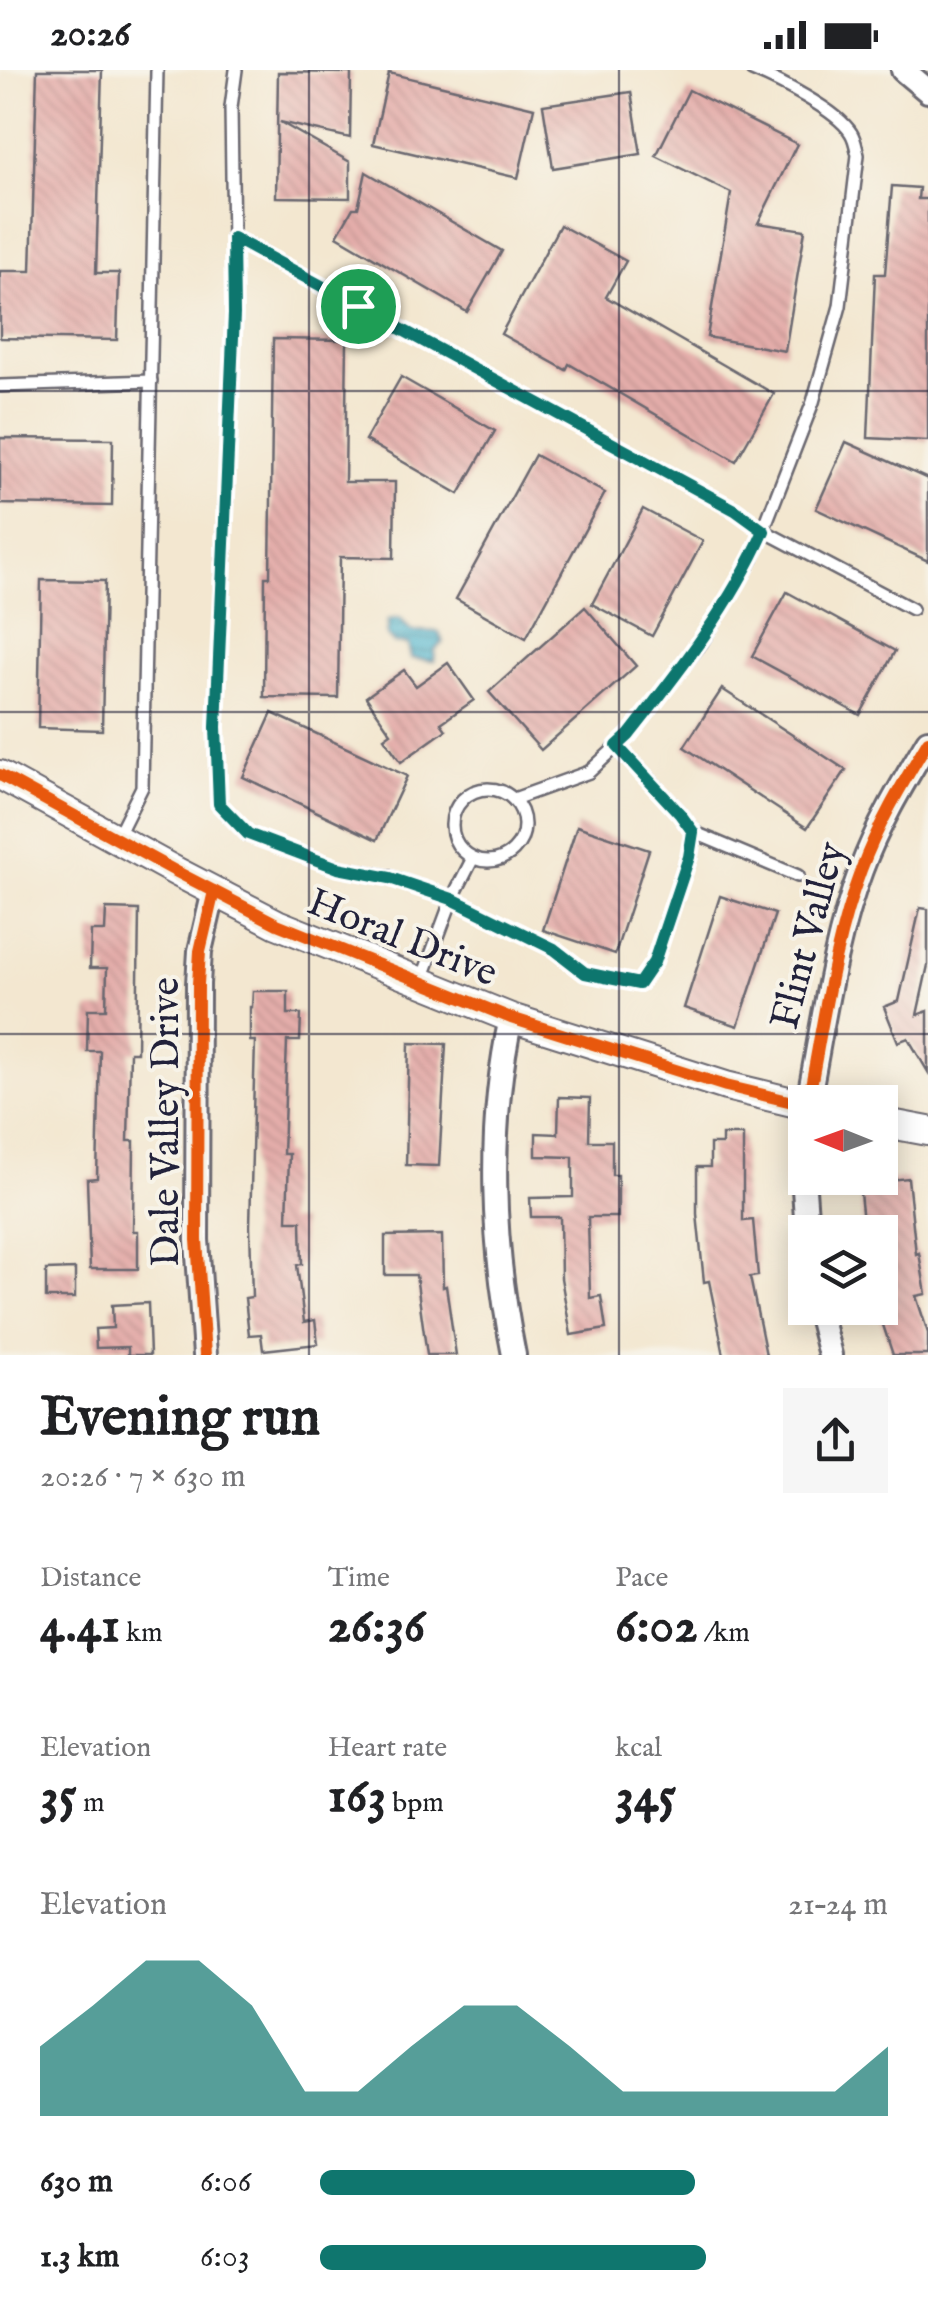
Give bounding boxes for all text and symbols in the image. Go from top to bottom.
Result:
text: 20:26 [50,11,130,59]
pin [316,264,401,349]
icon: arrive [331,279,386,334]
street label: Flint Valley [761,837,859,1035]
street label: Horal Drive [300,878,504,1000]
street label: Dale Valley Drive [142,977,193,1267]
north arrow [788,1085,898,1195]
map controls [788,1085,898,1325]
button: layers [788,1215,898,1325]
text: Evening run [40,1384,320,1454]
button: share [783,1388,888,1493]
text: 20:26 · 7 × 630 m [40,1457,246,1498]
text: Distance [40,1561,141,1596]
text: Time [328,1561,390,1596]
text: Pace [615,1561,668,1596]
text: 4.41 [40,1596,120,1659]
text: 26:36 [328,1596,425,1659]
text: 6:02 [615,1596,698,1659]
text: km [120,1616,163,1651]
text: /km [698,1616,750,1651]
text: Elevation [40,1731,151,1766]
text: Heart rate [328,1731,447,1766]
text: kcal [615,1731,662,1766]
text: 35 [40,1766,77,1829]
text: 163 [328,1766,386,1829]
text: 345 [615,1766,676,1829]
text: m [77,1786,105,1821]
text: bpm [386,1786,444,1821]
text: Elevation [40,1885,167,1926]
text: 21–24 m [788,1885,888,1926]
text: 630 m [40,2162,113,2203]
text: 6:06 [200,2162,251,2203]
text: 1.3 km [40,2237,120,2278]
text: 6:03 [200,2237,250,2278]

